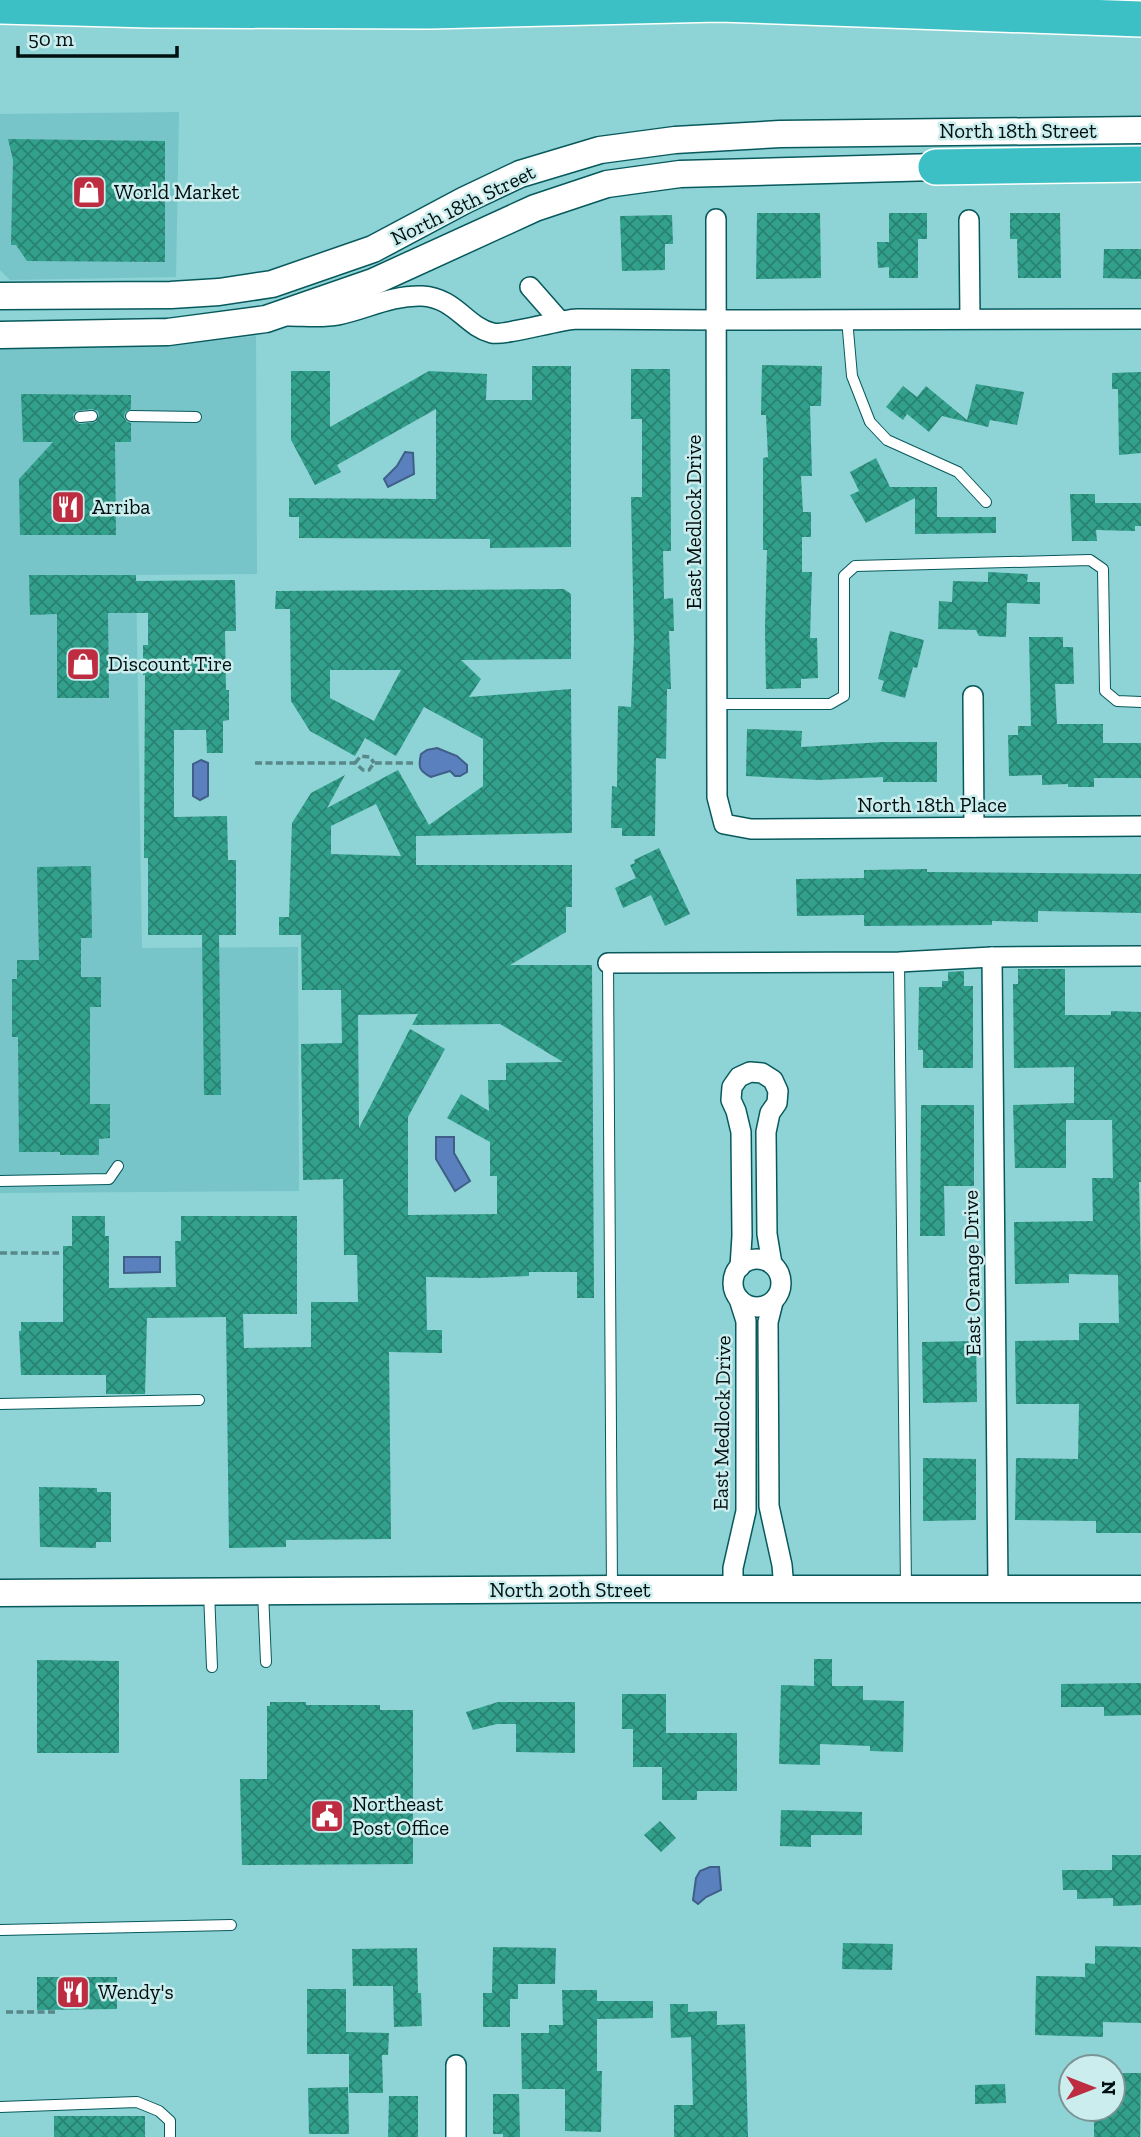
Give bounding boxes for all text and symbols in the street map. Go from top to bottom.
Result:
scale bar [18,14,177,58]
text: 50 m [28,26,74,51]
street label: North 18th Street [939,118,1097,143]
street label: North 18th Street [386,159,539,250]
shop icon: World Market [70,173,108,211]
place label: World Market [114,179,240,204]
street label: East Medlock Drive [681,434,706,609]
restaurant icon: Arriba [49,488,87,526]
place label: Arriba [92,494,151,519]
shop icon: Discount Tire [64,645,102,683]
place label: Discount Tire [108,651,232,676]
street label: North 18th Place [857,792,1007,817]
street label: East Orange Drive [958,1190,985,1356]
street label: East Medlock Drive [707,1335,736,1511]
street label: North 20th Street [489,1577,651,1602]
place label: Northeast Post Office [352,1791,449,1840]
public building icon: Northeast Post Office [308,1797,346,1835]
restaurant icon: Wendy's [54,1973,92,2011]
place label: Wendy's [98,1979,174,2004]
north arrow [1057,2053,1127,2123]
text: N [1097,2081,1120,2095]

